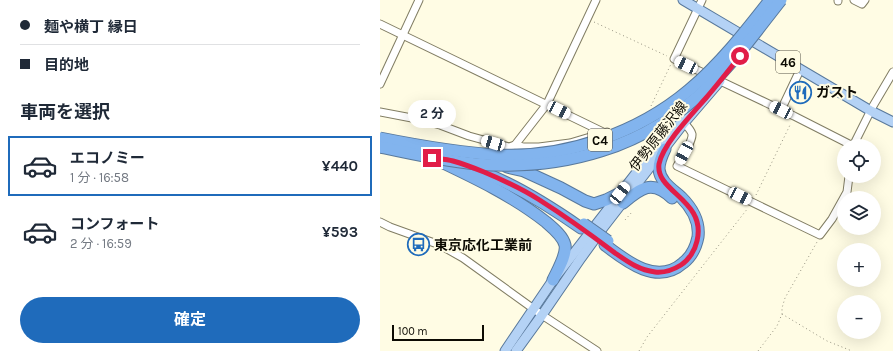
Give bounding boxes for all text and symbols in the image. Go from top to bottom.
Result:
text: 麺や横丁 縁日 [44,18,138,36]
route start [731,47,749,65]
road number: 46 [776,51,800,73]
car [673,54,699,76]
text: 目的地 [44,56,89,74]
restaurant icon: ガスト [788,79,814,105]
place label: ガスト [816,84,858,101]
street label: 伊勢原藤沢線 [626,98,691,175]
car [546,99,572,121]
car [768,99,794,121]
callout: 2 分 [408,100,456,128]
text: 車両を選択 [20,101,110,123]
text: 2 分 [420,106,444,121]
road number: C4 [588,129,612,151]
car [480,134,506,152]
map controls [837,139,881,339]
button: locate [837,139,881,183]
car [673,140,695,166]
icon: car [22,148,58,184]
text: エコノミー [70,149,145,167]
route end [423,149,441,167]
text: ¥440 [322,157,358,175]
text: 1 分 · 16:58 [70,170,129,185]
car [608,180,632,206]
car [727,185,753,207]
button: layers [837,191,881,235]
icon: car [22,214,58,250]
text: コンフォート [70,215,160,233]
text: ¥593 [322,223,358,241]
bus stop icon: 東京応化工業前 [405,232,431,258]
text: 2 分 · 16:59 [70,236,132,251]
place label: 東京応化工業前 [434,237,532,254]
button: + [837,243,881,287]
button: − [837,295,881,339]
button: 確定 [20,297,360,343]
scale bar [392,323,484,342]
text: 100 m [398,325,428,338]

